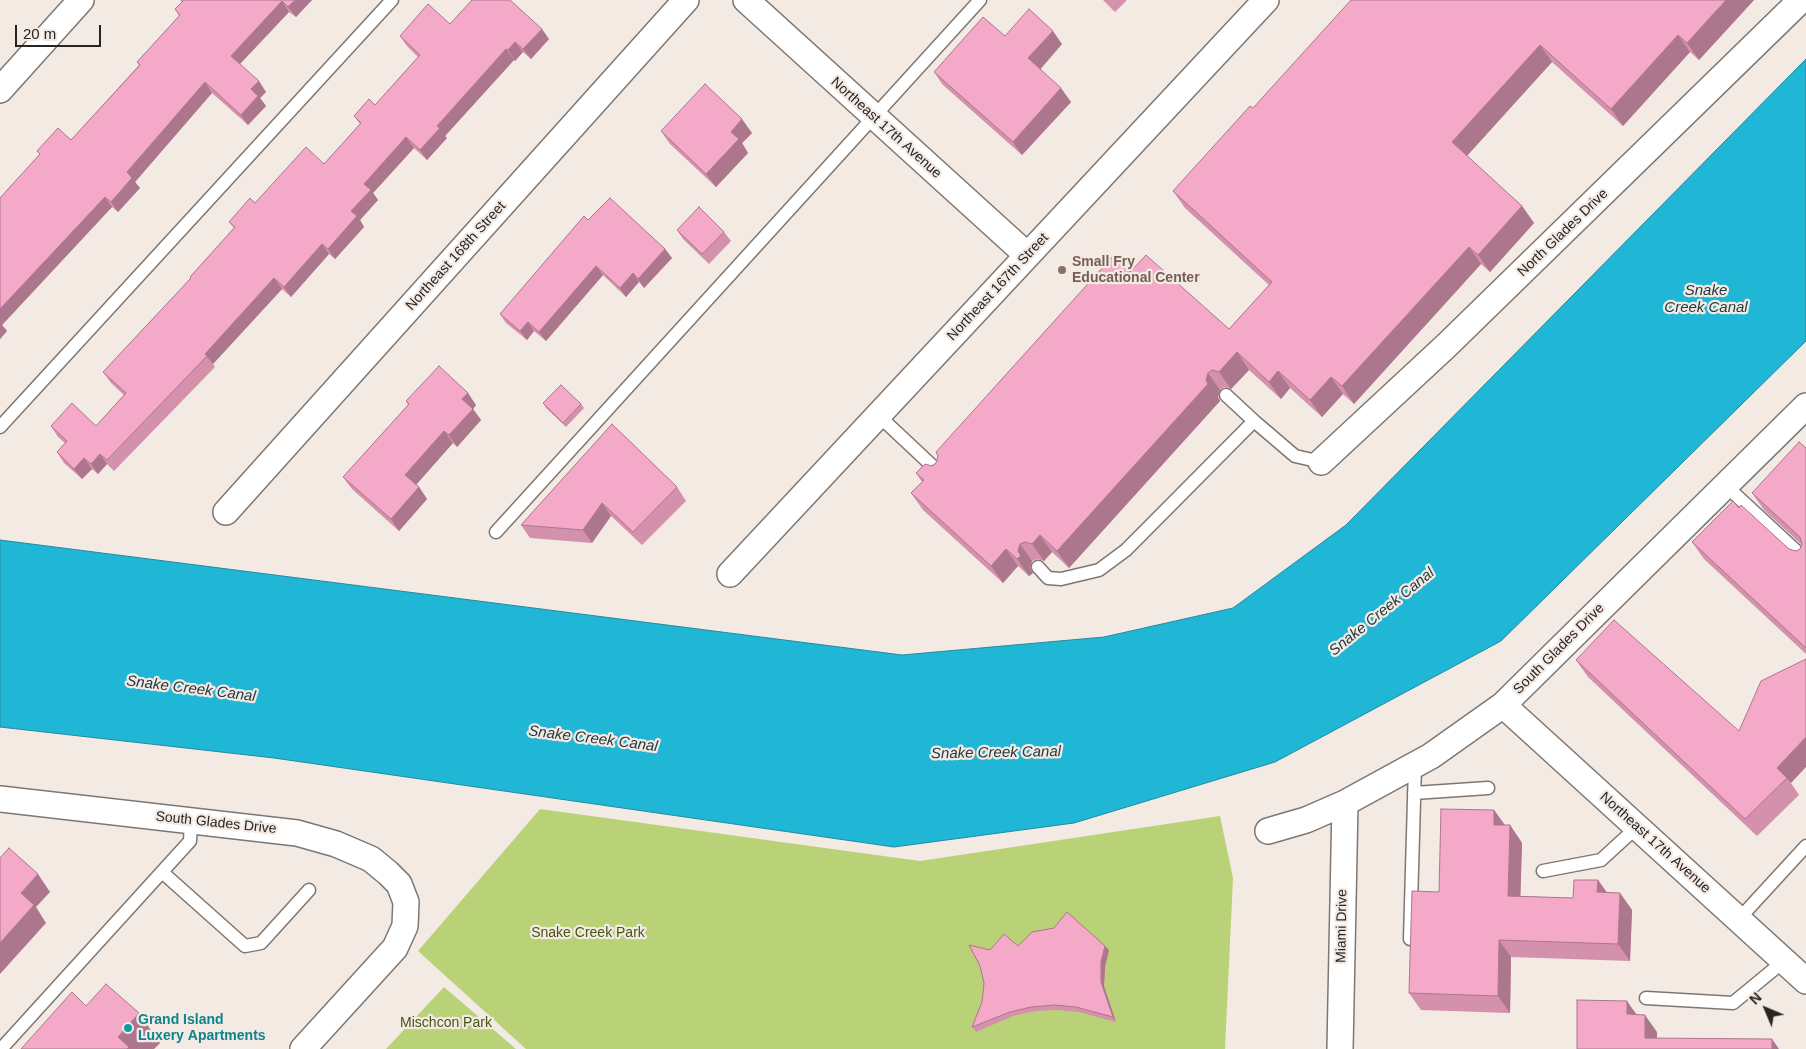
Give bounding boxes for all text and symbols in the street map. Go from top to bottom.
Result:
scale bar [18,15,104,47]
text: 20 m [23,25,56,42]
street label: Northeast 17th Avenue [827,74,945,182]
street label: North Glades Drive [1514,186,1612,280]
street label: Northeast 168th Street [403,198,509,314]
street label: Northeast 167th Street [944,230,1052,344]
place label: Small Fry Educational Center [1072,254,1200,286]
marker: Small Fry Educational Center [1056,264,1068,276]
water label: Snake Creek Canal [1664,282,1748,317]
water label: Snake Creek Canal [1326,564,1438,660]
street label: South Glades Drive [1510,600,1608,698]
water label: Snake Creek Canal [125,672,257,706]
water label: Snake Creek Canal [527,722,659,756]
water label: Snake Creek Canal [931,743,1061,763]
street label: Northeast 17th Avenue [1596,789,1714,897]
street label: South Glades Drive [155,808,277,838]
street label: Miami Drive [1333,889,1351,963]
park label: Snake Creek Park [531,925,645,941]
north arrow [1741,984,1791,1034]
text: N [1746,989,1765,1008]
place label: Grand Island Luxery Apartments [138,1012,266,1044]
park label: Mischcon Park [400,1015,492,1031]
marker: Grand Island Luxery Apartments [122,1022,134,1034]

